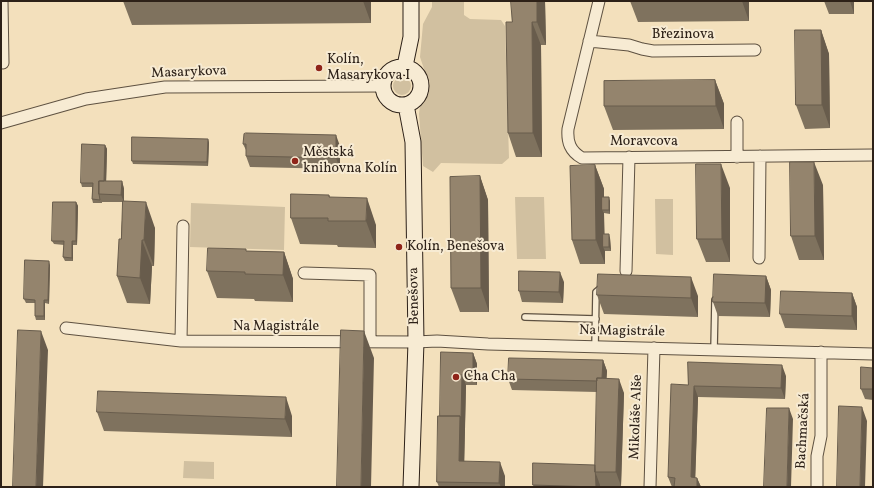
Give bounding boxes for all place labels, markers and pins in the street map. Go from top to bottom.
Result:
place label: Kolín, Masarykova I [327,52,410,84]
marker: Kolín, Masarykova I [314,63,324,73]
place label: Městská knihovna Kolín [303,145,397,178]
marker: Městská knihovna Kolín [290,156,300,166]
place label: Kolín, Benešova [407,239,504,255]
marker: Kolín, Benešova [394,242,404,252]
place label: Cha Cha [464,369,516,385]
marker: Cha Cha [451,372,461,382]

